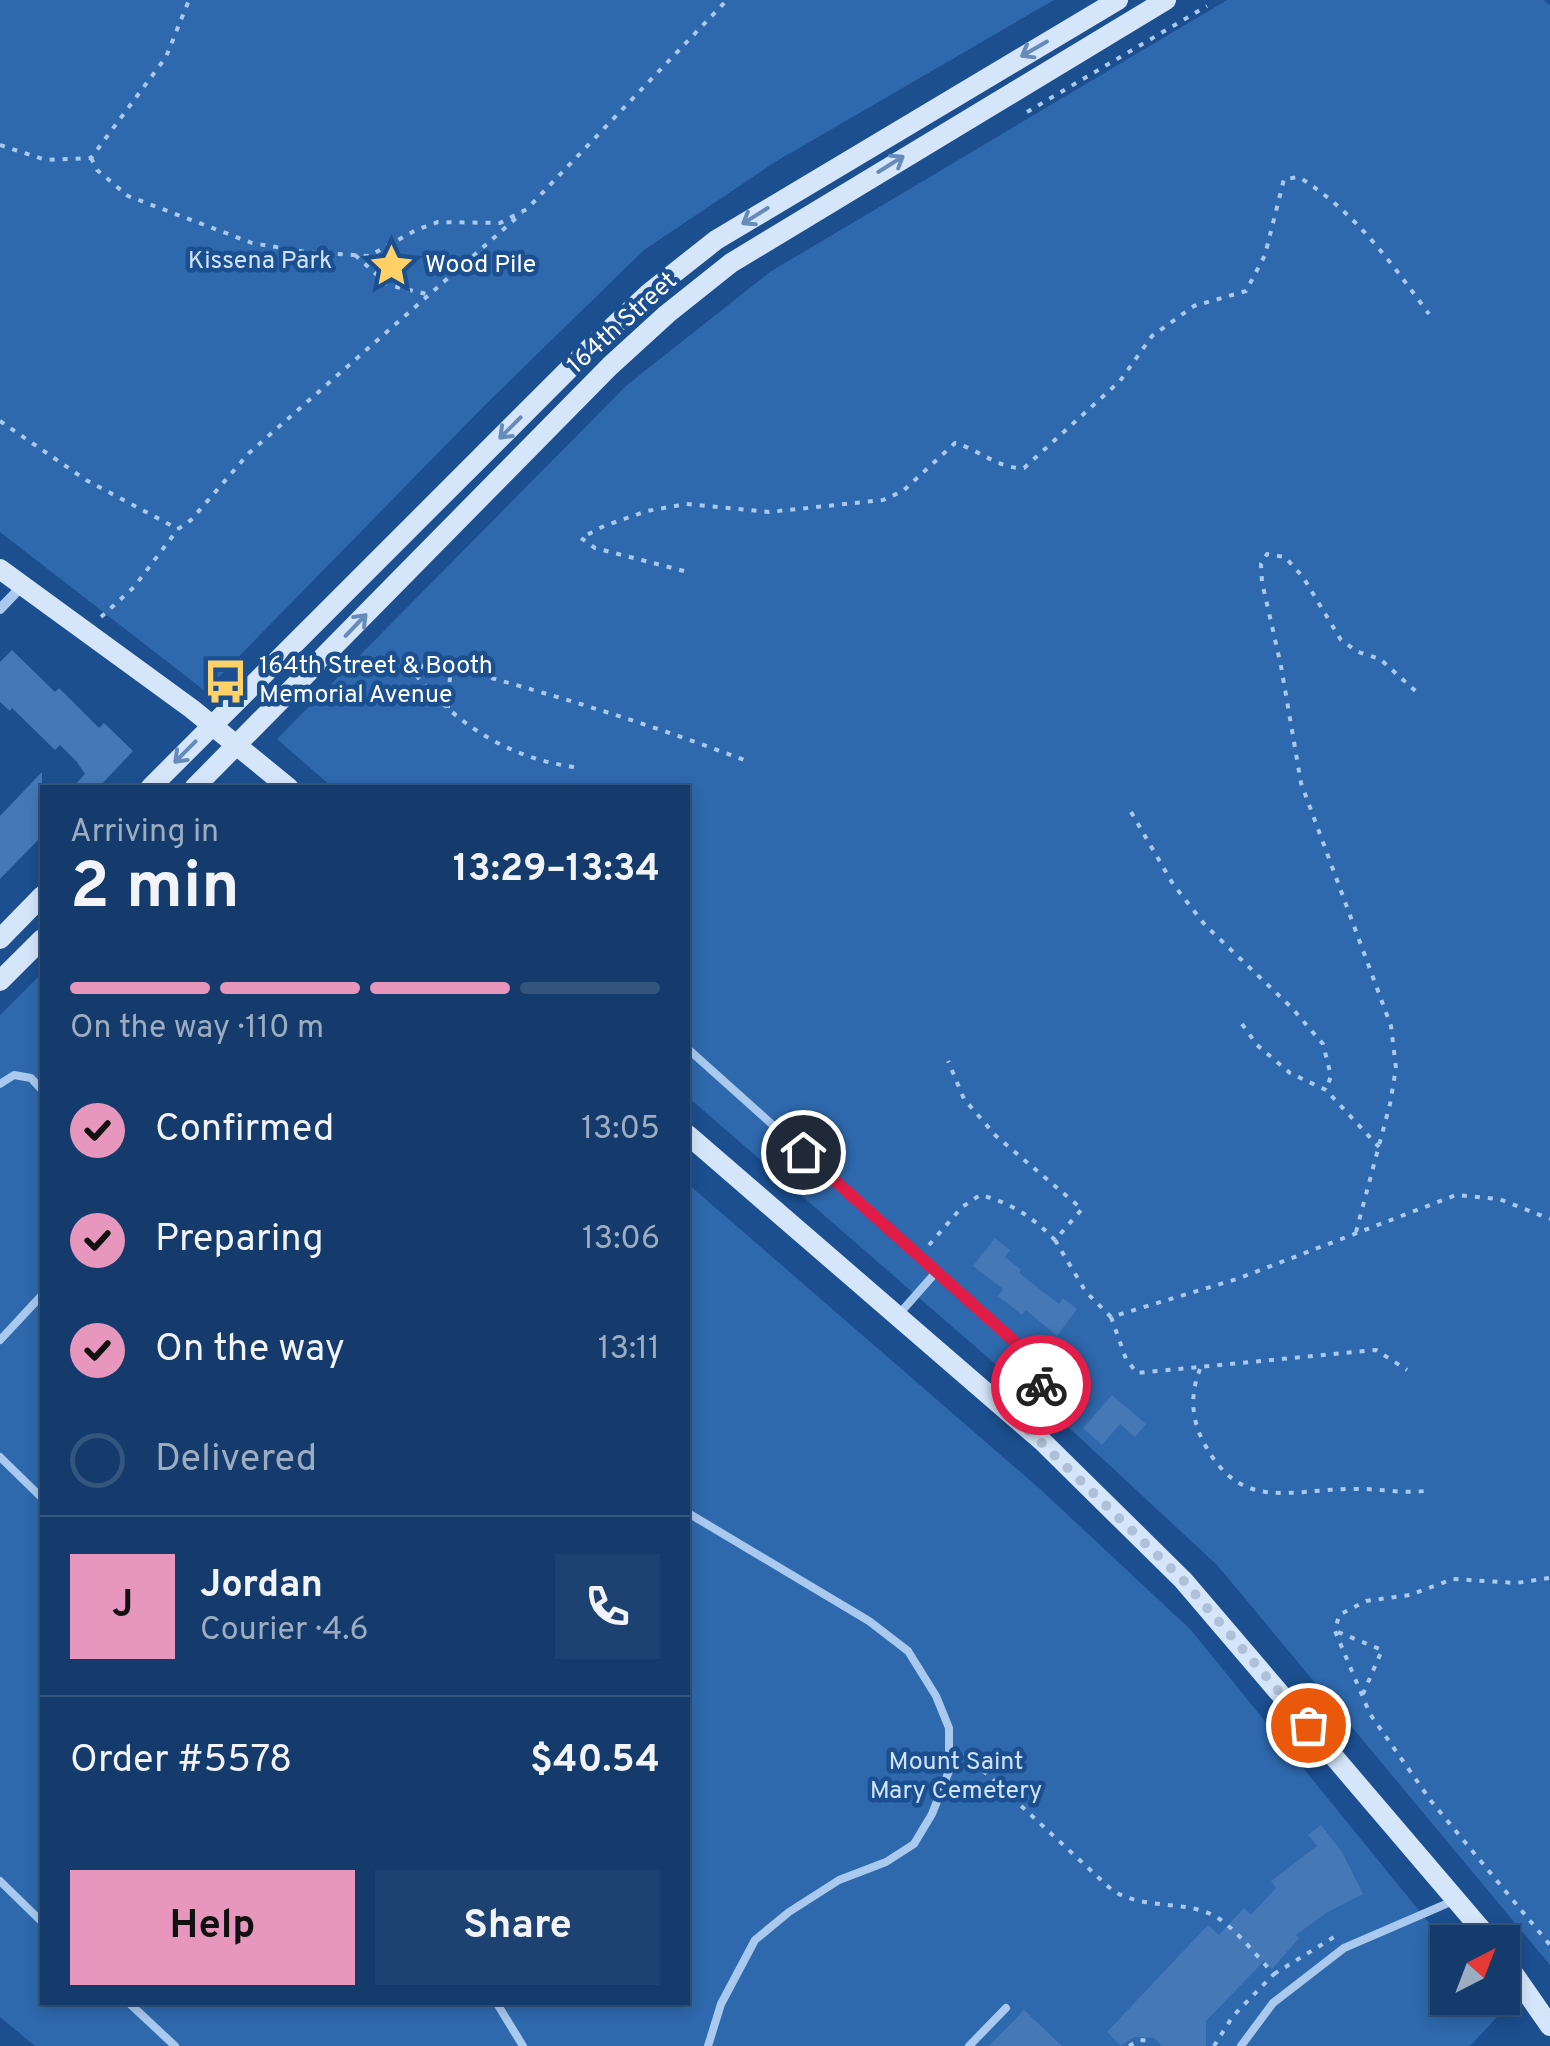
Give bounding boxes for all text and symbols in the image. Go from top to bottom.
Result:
one-way arrow [1020,39,1049,59]
one-way arrow [876,154,905,174]
one-way arrow [741,206,770,226]
place icon: Wood Pile [368,242,416,290]
park label: Kissena Park [188,246,332,278]
place label: Wood Pile [425,250,536,282]
street label: 164th Street [561,266,685,382]
one-way arrow [498,416,522,440]
one-way arrow [343,613,367,637]
place label: 164th Street & Booth Memorial Avenue [259,651,493,712]
bus stop icon: 164th Street & Booth Memorial Avenue [202,657,250,705]
one-way arrow [174,739,198,763]
text: Arriving in [70,813,219,853]
text: 13:29–13:34 [453,846,660,895]
text: 2 min [70,849,240,931]
text: On the way · 110 m [70,1009,324,1049]
icon: check [70,1103,125,1158]
text: Confirmed [155,1106,334,1155]
text: 13:05 [581,1110,660,1150]
pin [761,1110,846,1195]
icon: home [776,1125,831,1180]
icon: check [70,1213,125,1268]
text: Preparing [155,1216,324,1265]
text: 13:06 [582,1220,660,1260]
icon: check [70,1323,125,1378]
text: On the way [155,1326,345,1375]
text: 13:11 [598,1330,660,1370]
courier [991,1335,1091,1435]
icon: bike [1014,1358,1069,1413]
text: Delivered [155,1436,317,1485]
button: phone [555,1554,660,1659]
text: Jordan [200,1562,323,1611]
text: J [112,1582,133,1631]
text: Courier · 4.6 [200,1611,369,1651]
pin [1266,1683,1351,1768]
icon: bag [1281,1698,1336,1753]
text: Order #5578 [70,1737,292,1786]
text: $40.54 [530,1737,660,1786]
park label: Mount Saint Mary Cemetery [870,1747,1042,1808]
button: Help [70,1870,355,1985]
button: Share [375,1870,660,1985]
north arrow [1430,1925,1520,2015]
map controls [1430,1925,1520,2015]

